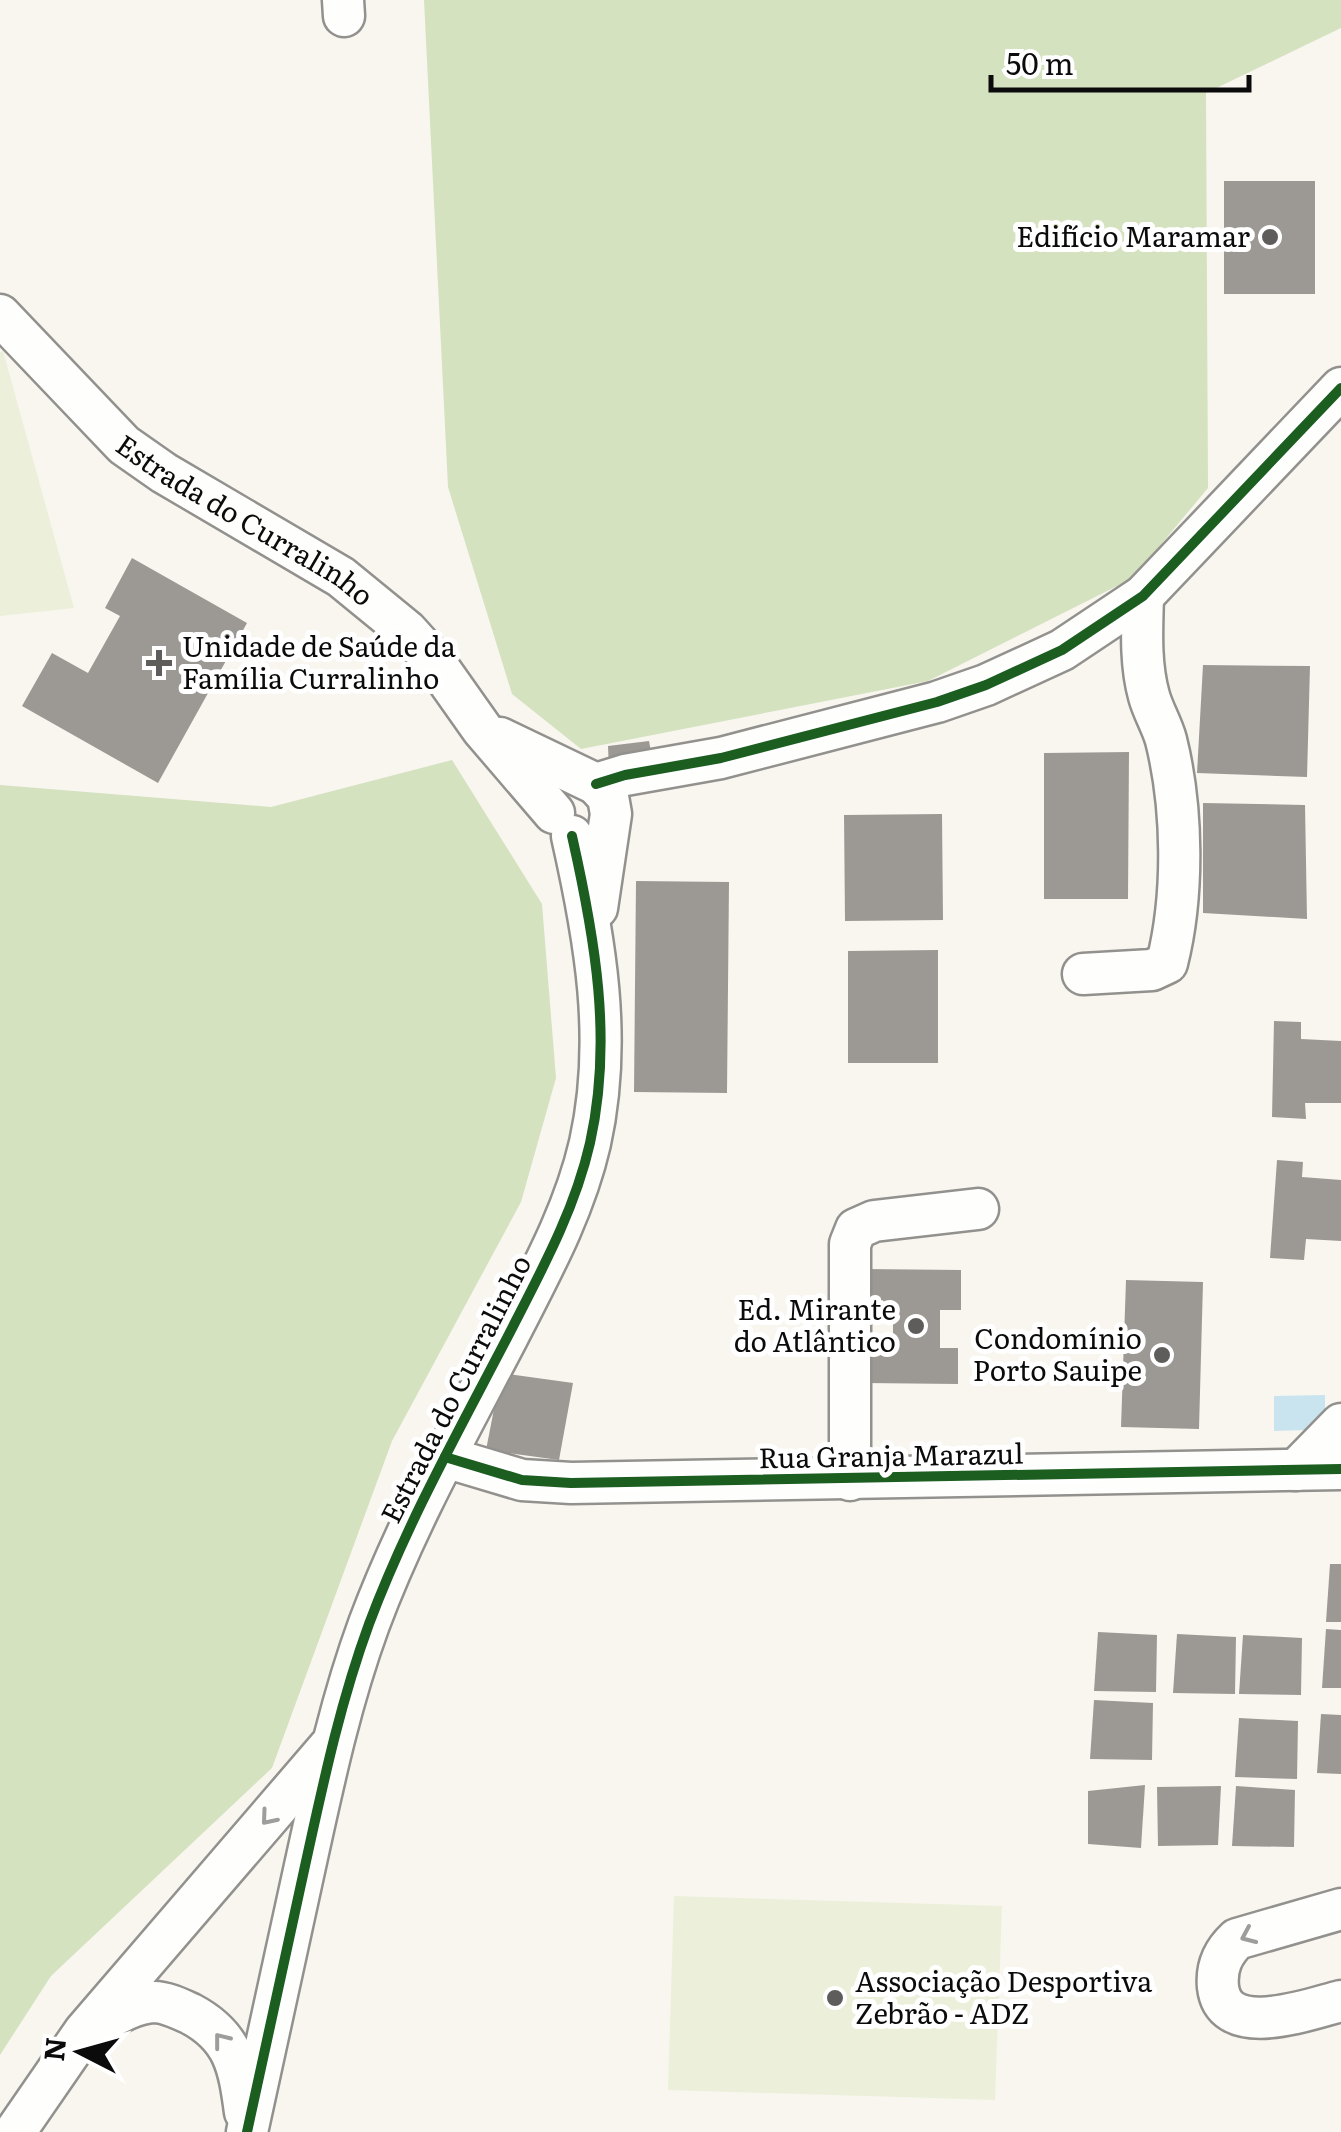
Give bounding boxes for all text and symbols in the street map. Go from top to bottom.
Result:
scale bar [991,30,1248,92]
text: 50 m [1006,40,1074,84]
place label: Edifício Maramar [1016,214,1251,256]
marker: Edifício Maramar [1259,226,1281,248]
street label: Estrada do Curralinho [108,423,384,615]
place label: Unidade de Saúde da Família Curralinho [182,624,456,698]
marker: Unidade de Saúde da Família Curralinho [146,650,172,676]
street label: Estrada do Curralinho [368,1247,540,1530]
place label: Ed. Mirante do Atlântico [734,1287,896,1361]
marker: Ed. Mirante do Atlântico [905,1315,927,1337]
place label: Condomínio Porto Sauipe [973,1316,1142,1390]
marker: Condomínio Porto Sauipe [1151,1344,1173,1366]
street label: Rua Granja Marazul [758,1431,1024,1477]
one-way arrow [262,1806,280,1824]
one-way arrow [1240,1924,1258,1944]
place label: Associação Desportiva Zebrão - ADZ [855,1959,1152,2033]
marker: Associação Desportiva Zebrão - ADZ [824,1987,846,2009]
north arrow [30,2002,130,2102]
one-way arrow [216,2033,233,2051]
text: N [31,2035,75,2063]

